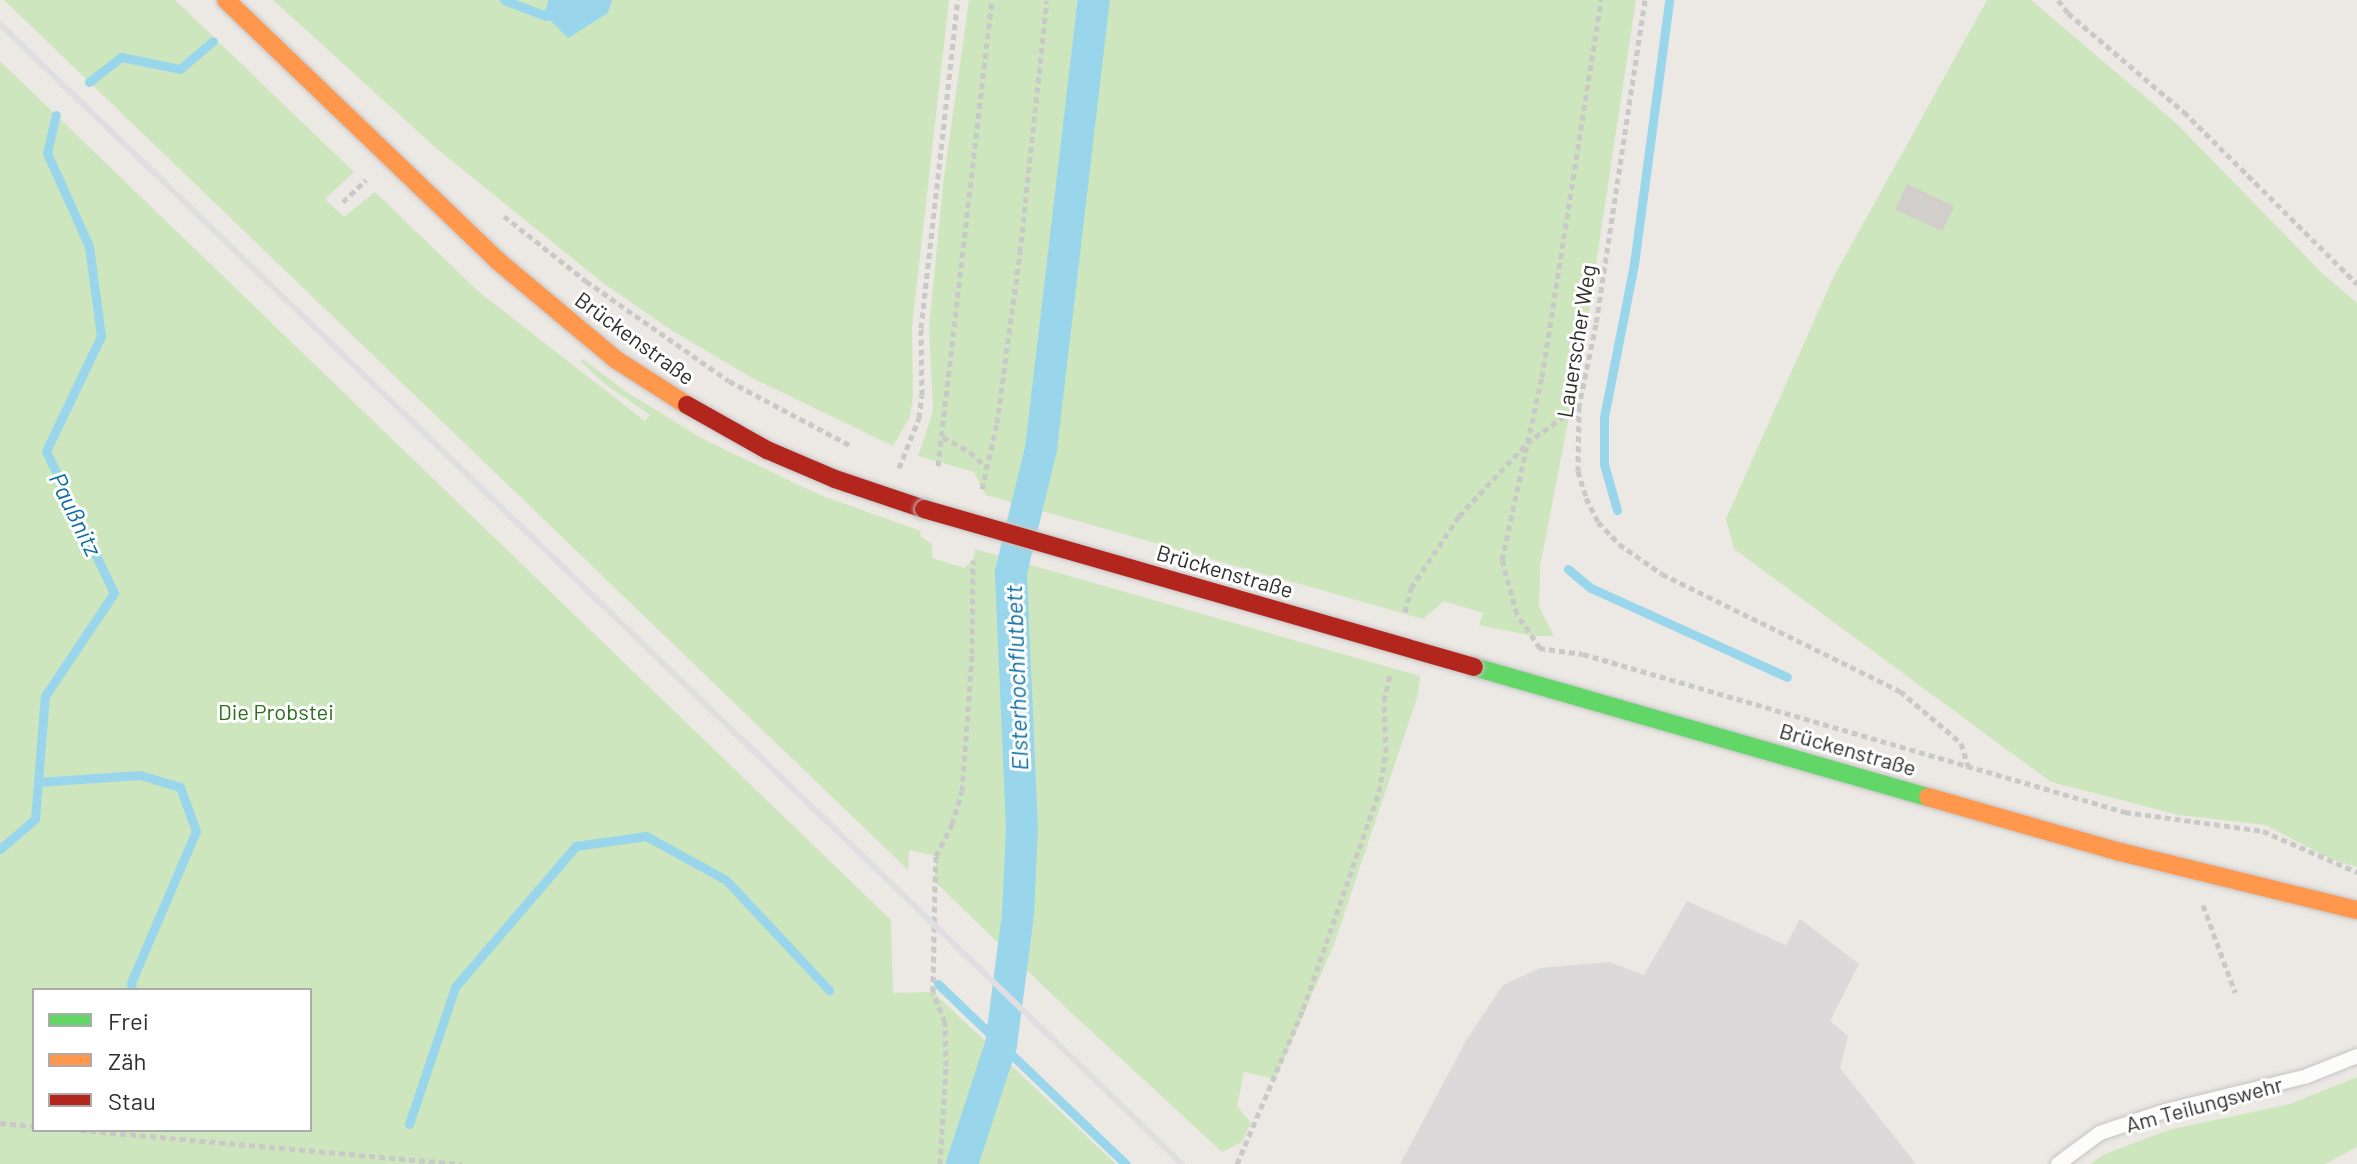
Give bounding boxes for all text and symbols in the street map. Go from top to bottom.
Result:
street label: Lauerscher Weg [1551,262,1601,420]
street label: Brückenstraße [570,286,700,390]
water label: Paußnitz [44,468,108,560]
street label: Brückenstraße [1154,539,1296,603]
water label: Elsterhochflutbett [998,585,1034,771]
park label: Die Probstei [218,699,334,725]
street label: Brückenstraße [1777,717,1919,781]
legend [32,988,312,1132]
text: Frei [108,1006,149,1035]
text: Zäh [108,1046,146,1075]
street label: Am Teilungswehr [2123,1070,2285,1138]
text: Stau [108,1086,156,1115]

